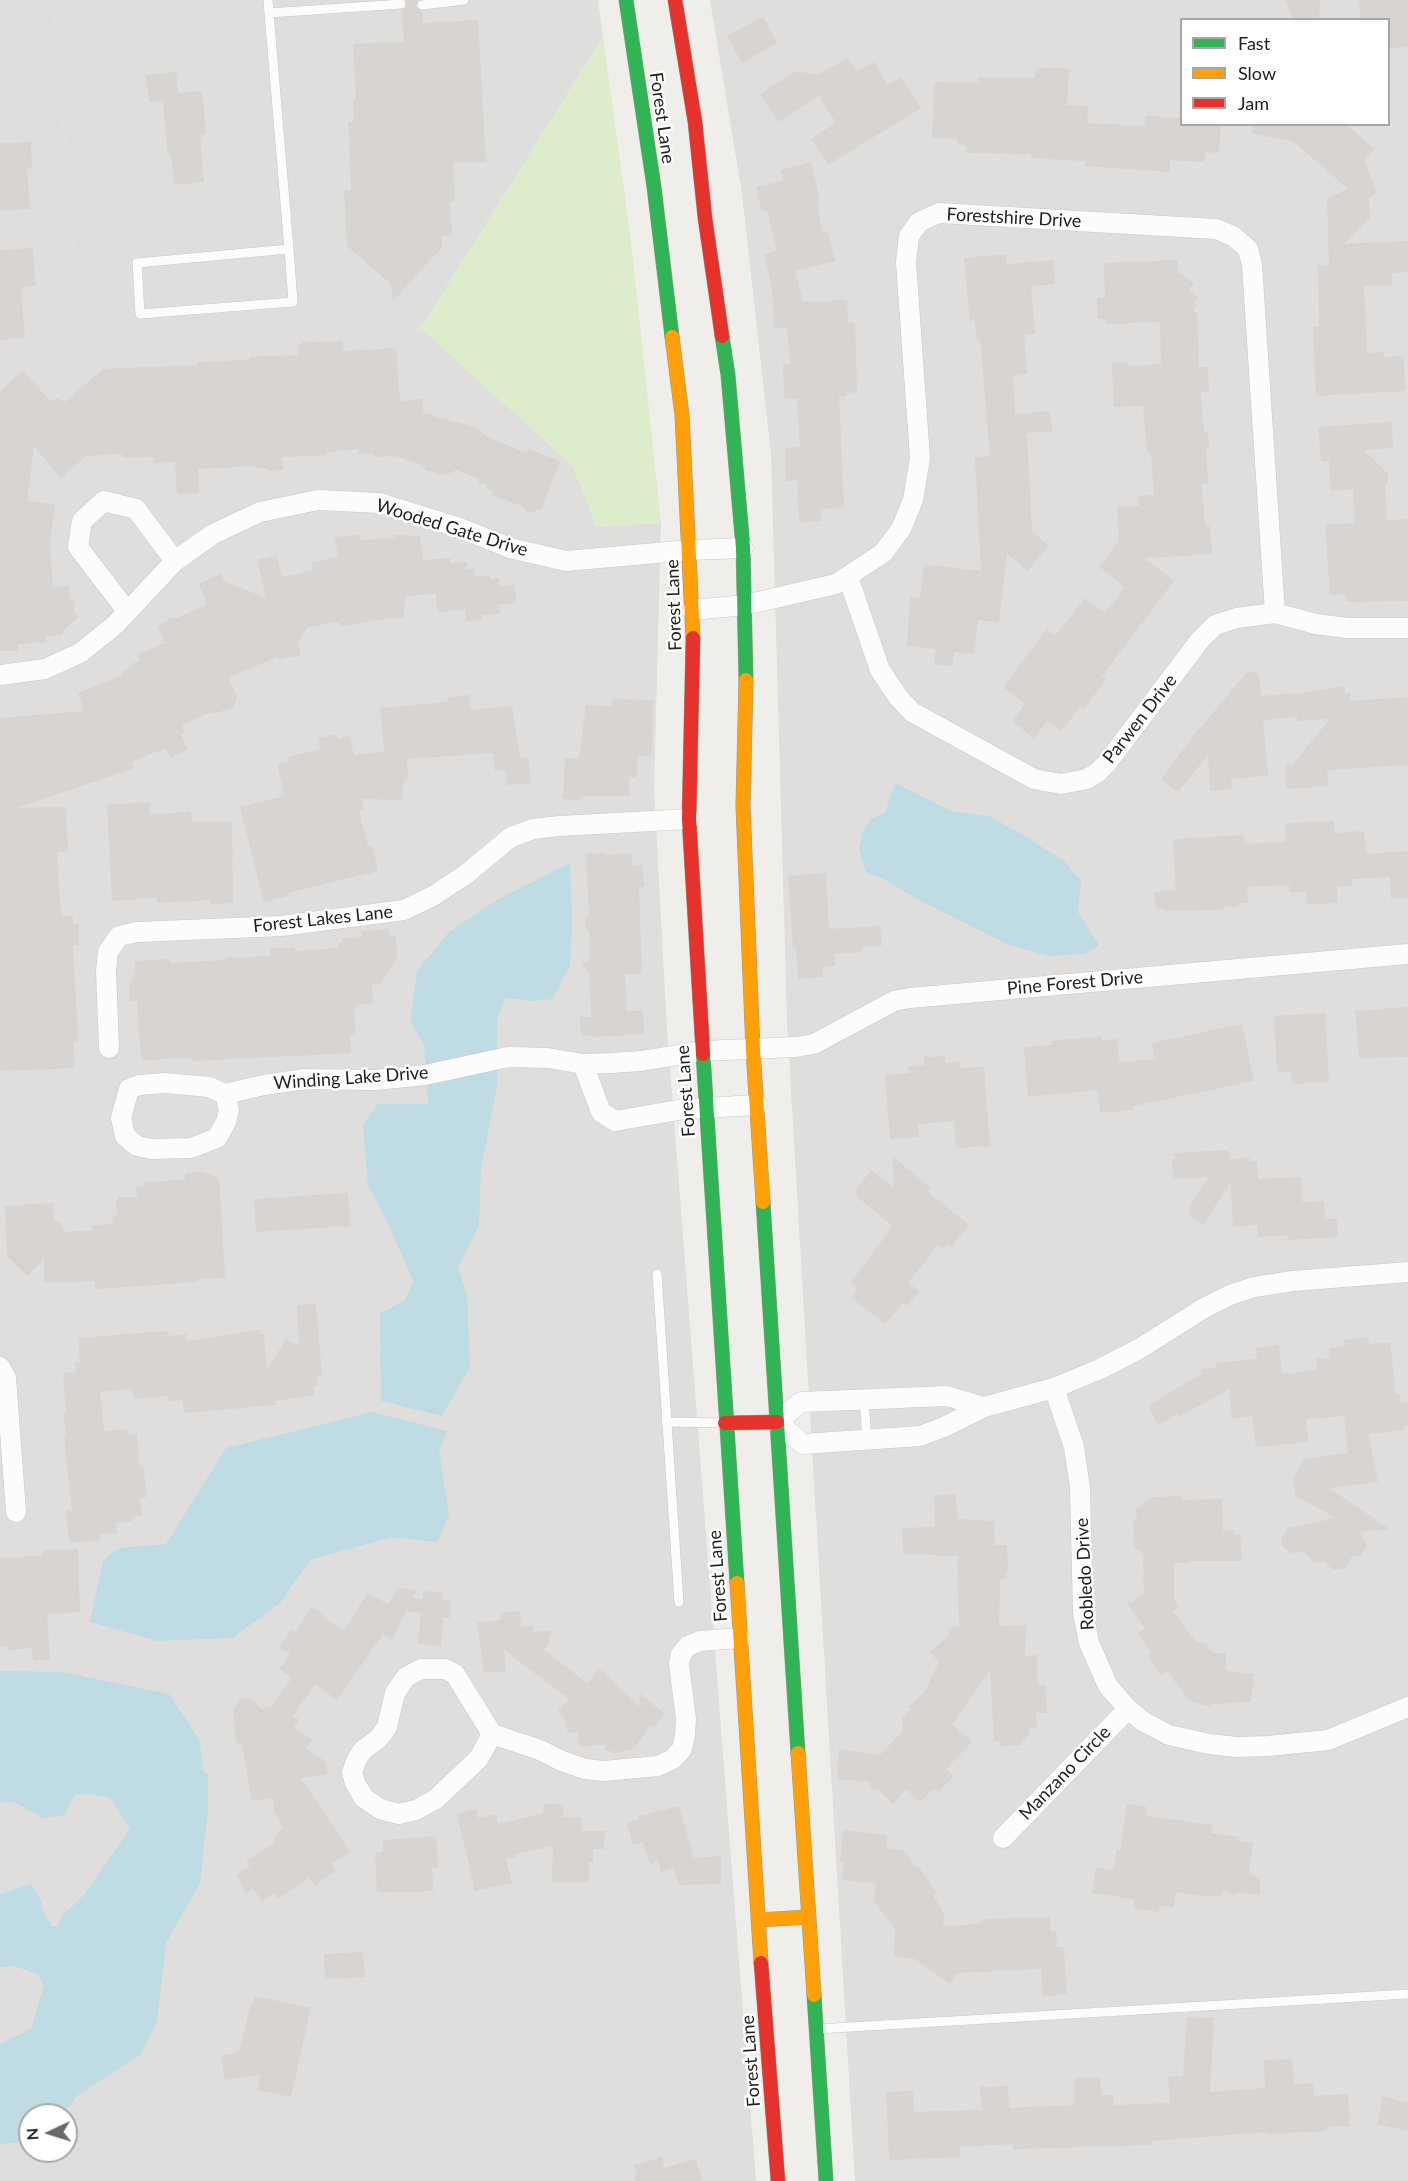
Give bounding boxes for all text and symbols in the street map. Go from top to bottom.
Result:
legend [1180,18,1390,126]
text: Fast [1238,32,1270,54]
text: Slow [1238,62,1276,84]
street label: Forest Lane [645,71,679,165]
text: Jam [1238,92,1269,114]
street label: Forestshire Drive [946,204,1082,232]
street label: Wooded Gate Drive [373,495,531,561]
street label: Forest Lane [662,559,686,651]
street label: Parwen Drive [1099,670,1181,768]
street label: Forest Lakes Lane [252,901,394,937]
street label: Pine Forest Drive [1006,966,1144,1000]
street label: Forest Lane [672,1044,700,1138]
street label: Winding Lake Drive [273,1062,429,1094]
street label: Robledo Drive [1071,1517,1099,1631]
street label: Forest Lane [704,1529,732,1623]
street label: Manzano Circle [1015,1722,1115,1824]
street label: Forest Lane [737,2014,765,2108]
north arrow [18,2103,78,2163]
text: N [22,2127,41,2141]

